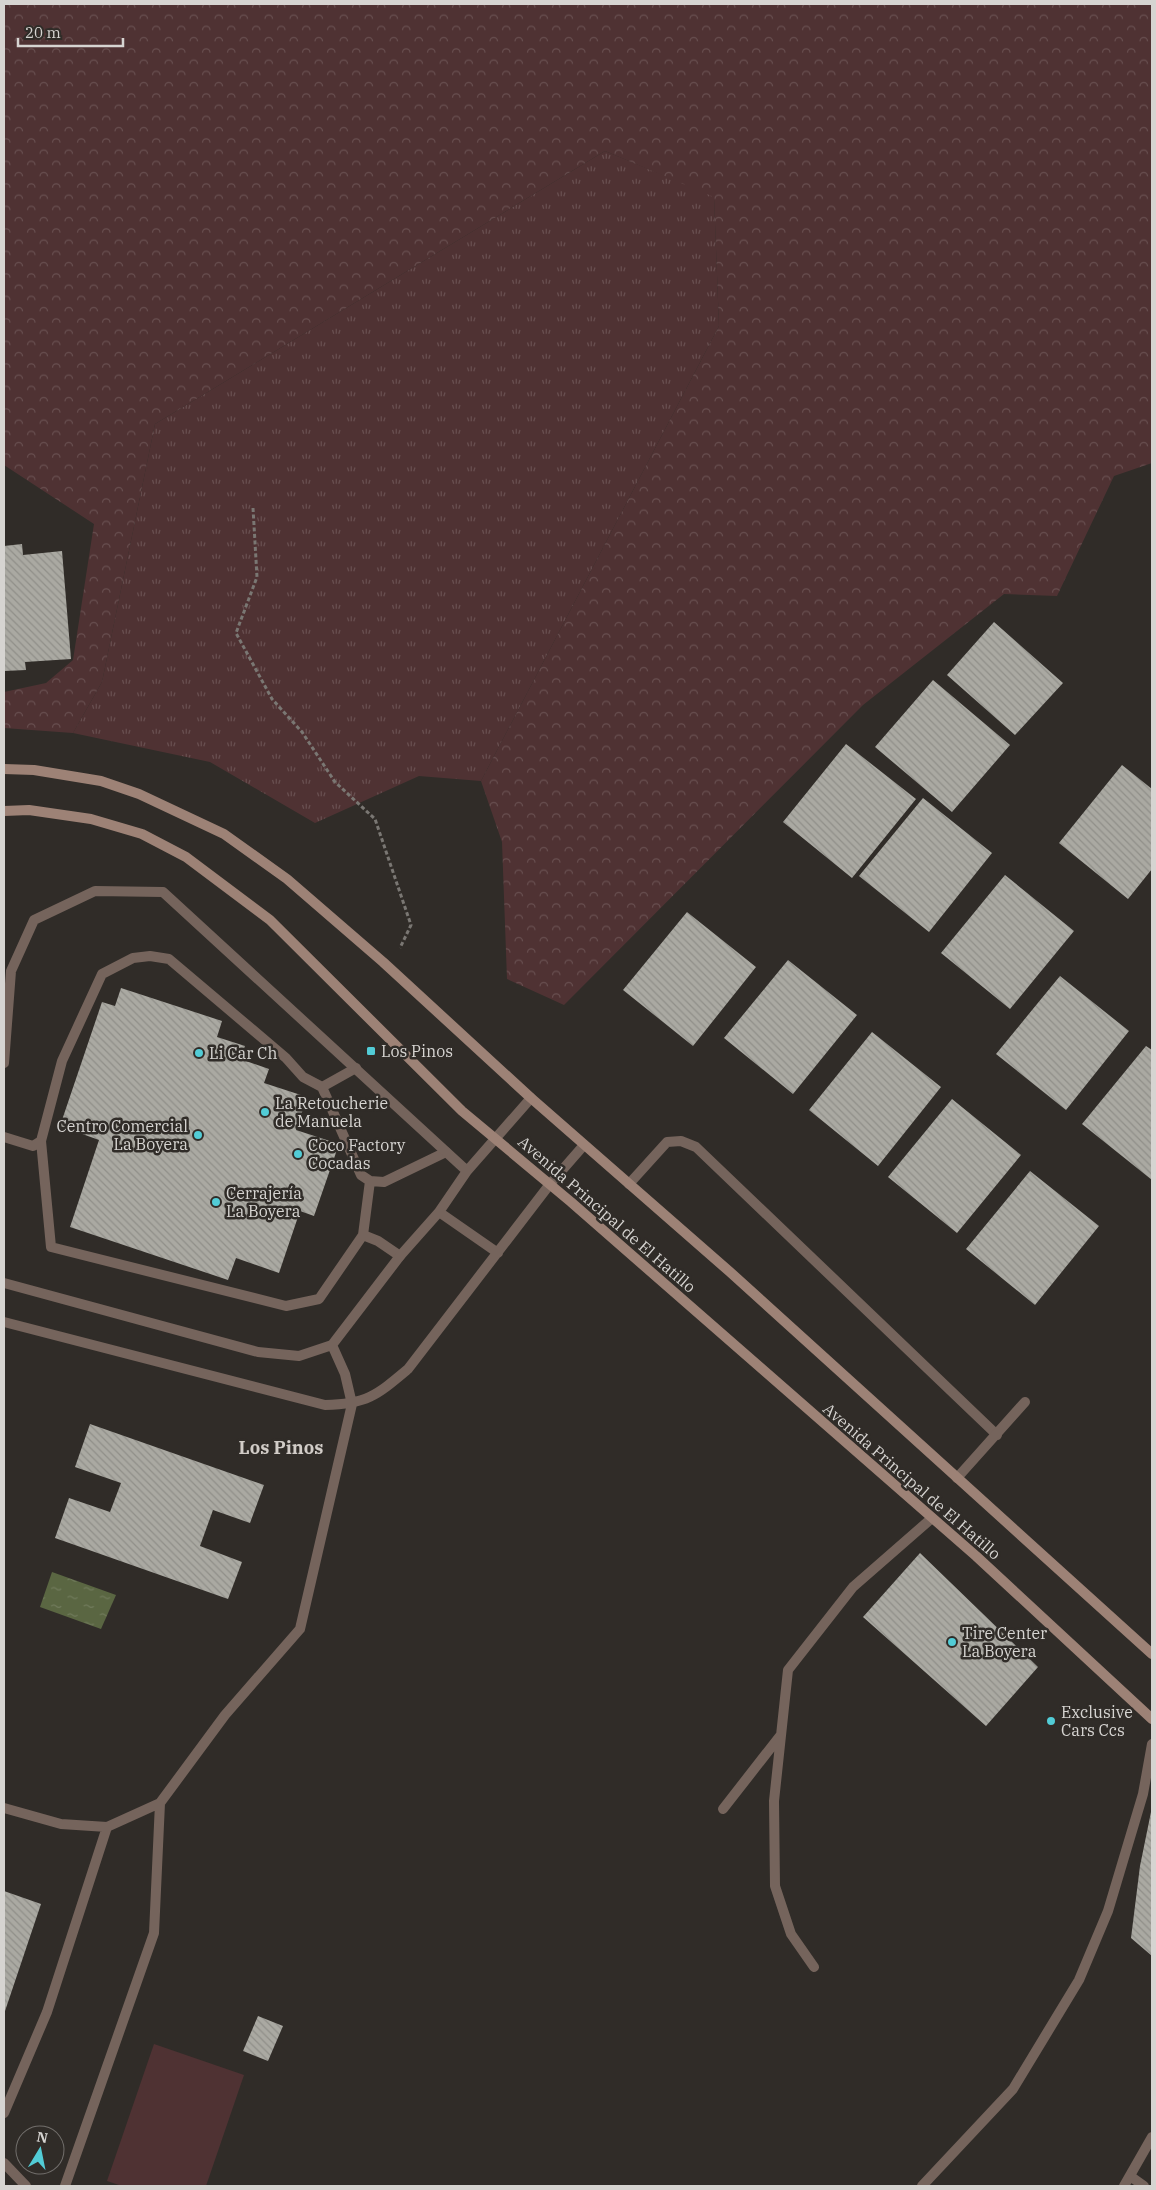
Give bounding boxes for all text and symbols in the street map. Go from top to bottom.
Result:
scale bar [18,15,122,47]
text: 20 m [25,23,61,42]
place label: Los Pinos [381,1041,453,1061]
place label: Li Car Ch [209,1043,277,1063]
marker: Los Pinos [365,1045,377,1057]
marker: Li Car Ch [193,1047,205,1059]
place label: La Retoucherie de Manuela [275,1093,388,1131]
marker: La Retoucherie de Manuela [259,1106,271,1118]
place label: Centro Comercial La Boyera [57,1116,188,1154]
marker: Centro Comercial La Boyera [192,1129,204,1141]
street label: Avenida Principal de El Hatillo [514,1131,700,1297]
place label: Coco Factory Cocadas [308,1135,406,1173]
marker: Coco Factory Cocadas [292,1148,304,1160]
place label: Cerrajería La Boyera [226,1183,302,1221]
marker: Cerrajería La Boyera [210,1196,222,1208]
street label: Avenida Principal de El Hatillo [819,1398,1005,1564]
district label: Los Pinos [239,1436,323,1459]
place label: Tire Center La Boyera [962,1623,1047,1661]
marker: Tire Center La Boyera [946,1636,958,1648]
place label: Exclusive Cars Ccs [1061,1702,1133,1740]
marker: Exclusive Cars Ccs [1045,1715,1057,1727]
north arrow [15,2125,65,2175]
text: N [35,2127,49,2147]

